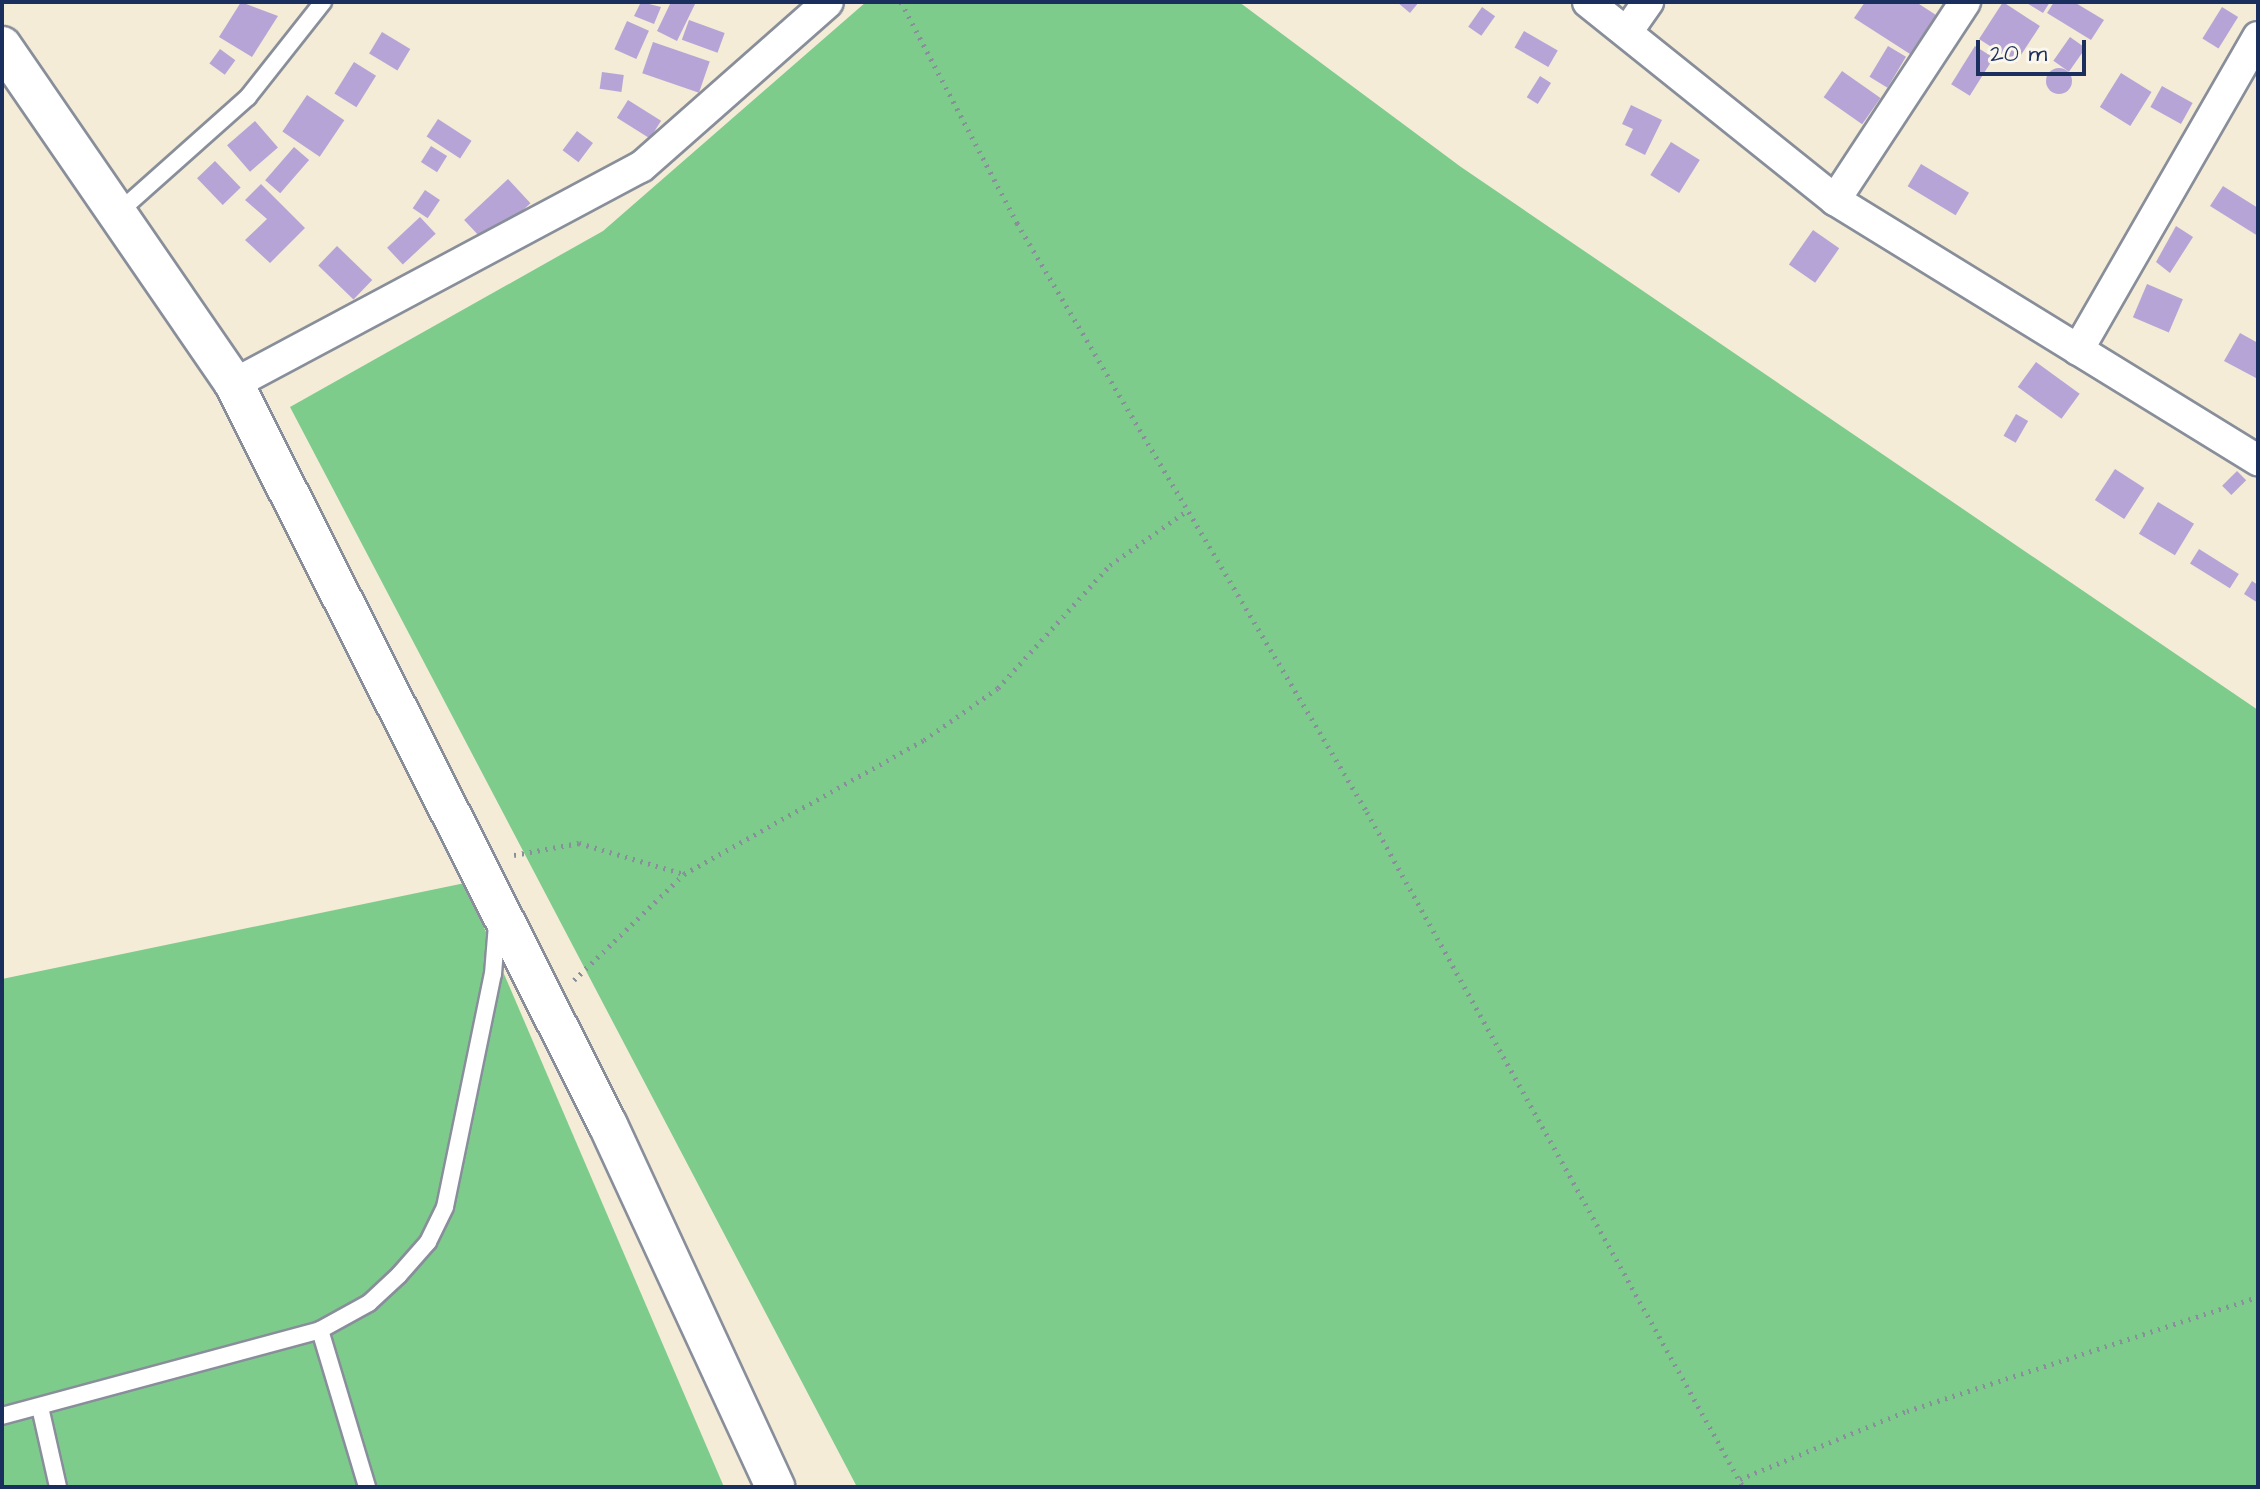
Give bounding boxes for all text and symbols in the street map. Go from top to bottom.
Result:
scale bar [1980,24,2090,74]
text: 20 m [1990,37,2047,71]

